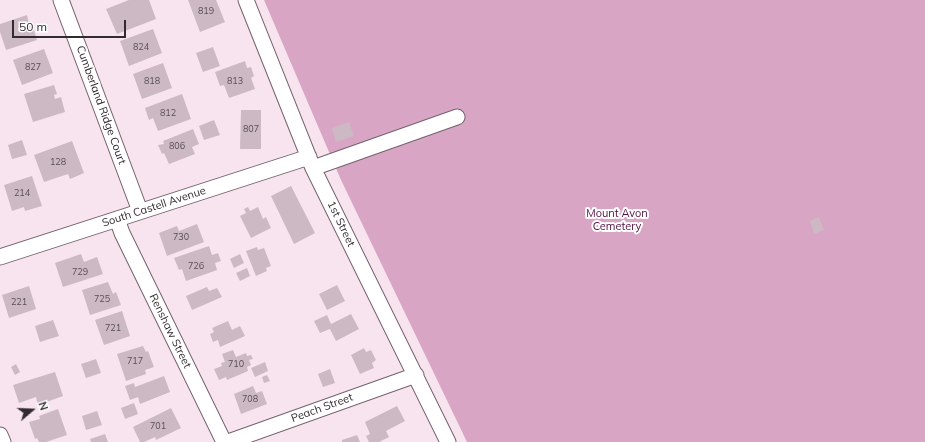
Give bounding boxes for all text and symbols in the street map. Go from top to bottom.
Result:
house number: 819 [198,6,214,16]
scale bar [14,12,128,38]
text: 50 m [19,19,47,34]
house number: 824 [133,42,149,52]
street label: Cumberland Ridge Court [73,44,129,166]
house number: 827 [25,62,41,72]
house number: 818 [144,76,160,86]
house number: 813 [227,76,243,86]
house number: 812 [160,108,176,118]
house number: 807 [243,124,259,134]
house number: 806 [169,141,185,151]
house number: 128 [50,157,66,167]
street label: South Castell Avenue [101,184,207,230]
house number: 214 [14,188,30,198]
street label: 1st Street [324,199,358,249]
park label: Mount Avon Cemetery [586,207,648,233]
house number: 730 [173,232,189,242]
house number: 726 [188,261,204,271]
house number: 729 [72,267,88,277]
street label: Renshaw Street [146,292,194,370]
house number: 725 [94,294,110,304]
house number: 221 [11,297,27,307]
house number: 721 [105,323,121,333]
house number: 717 [127,356,143,366]
house number: 710 [228,359,244,369]
north arrow [12,390,52,430]
street label: Peach Street [289,391,355,425]
house number: 708 [242,394,258,404]
text: N [35,400,51,412]
house number: 701 [150,421,166,431]

